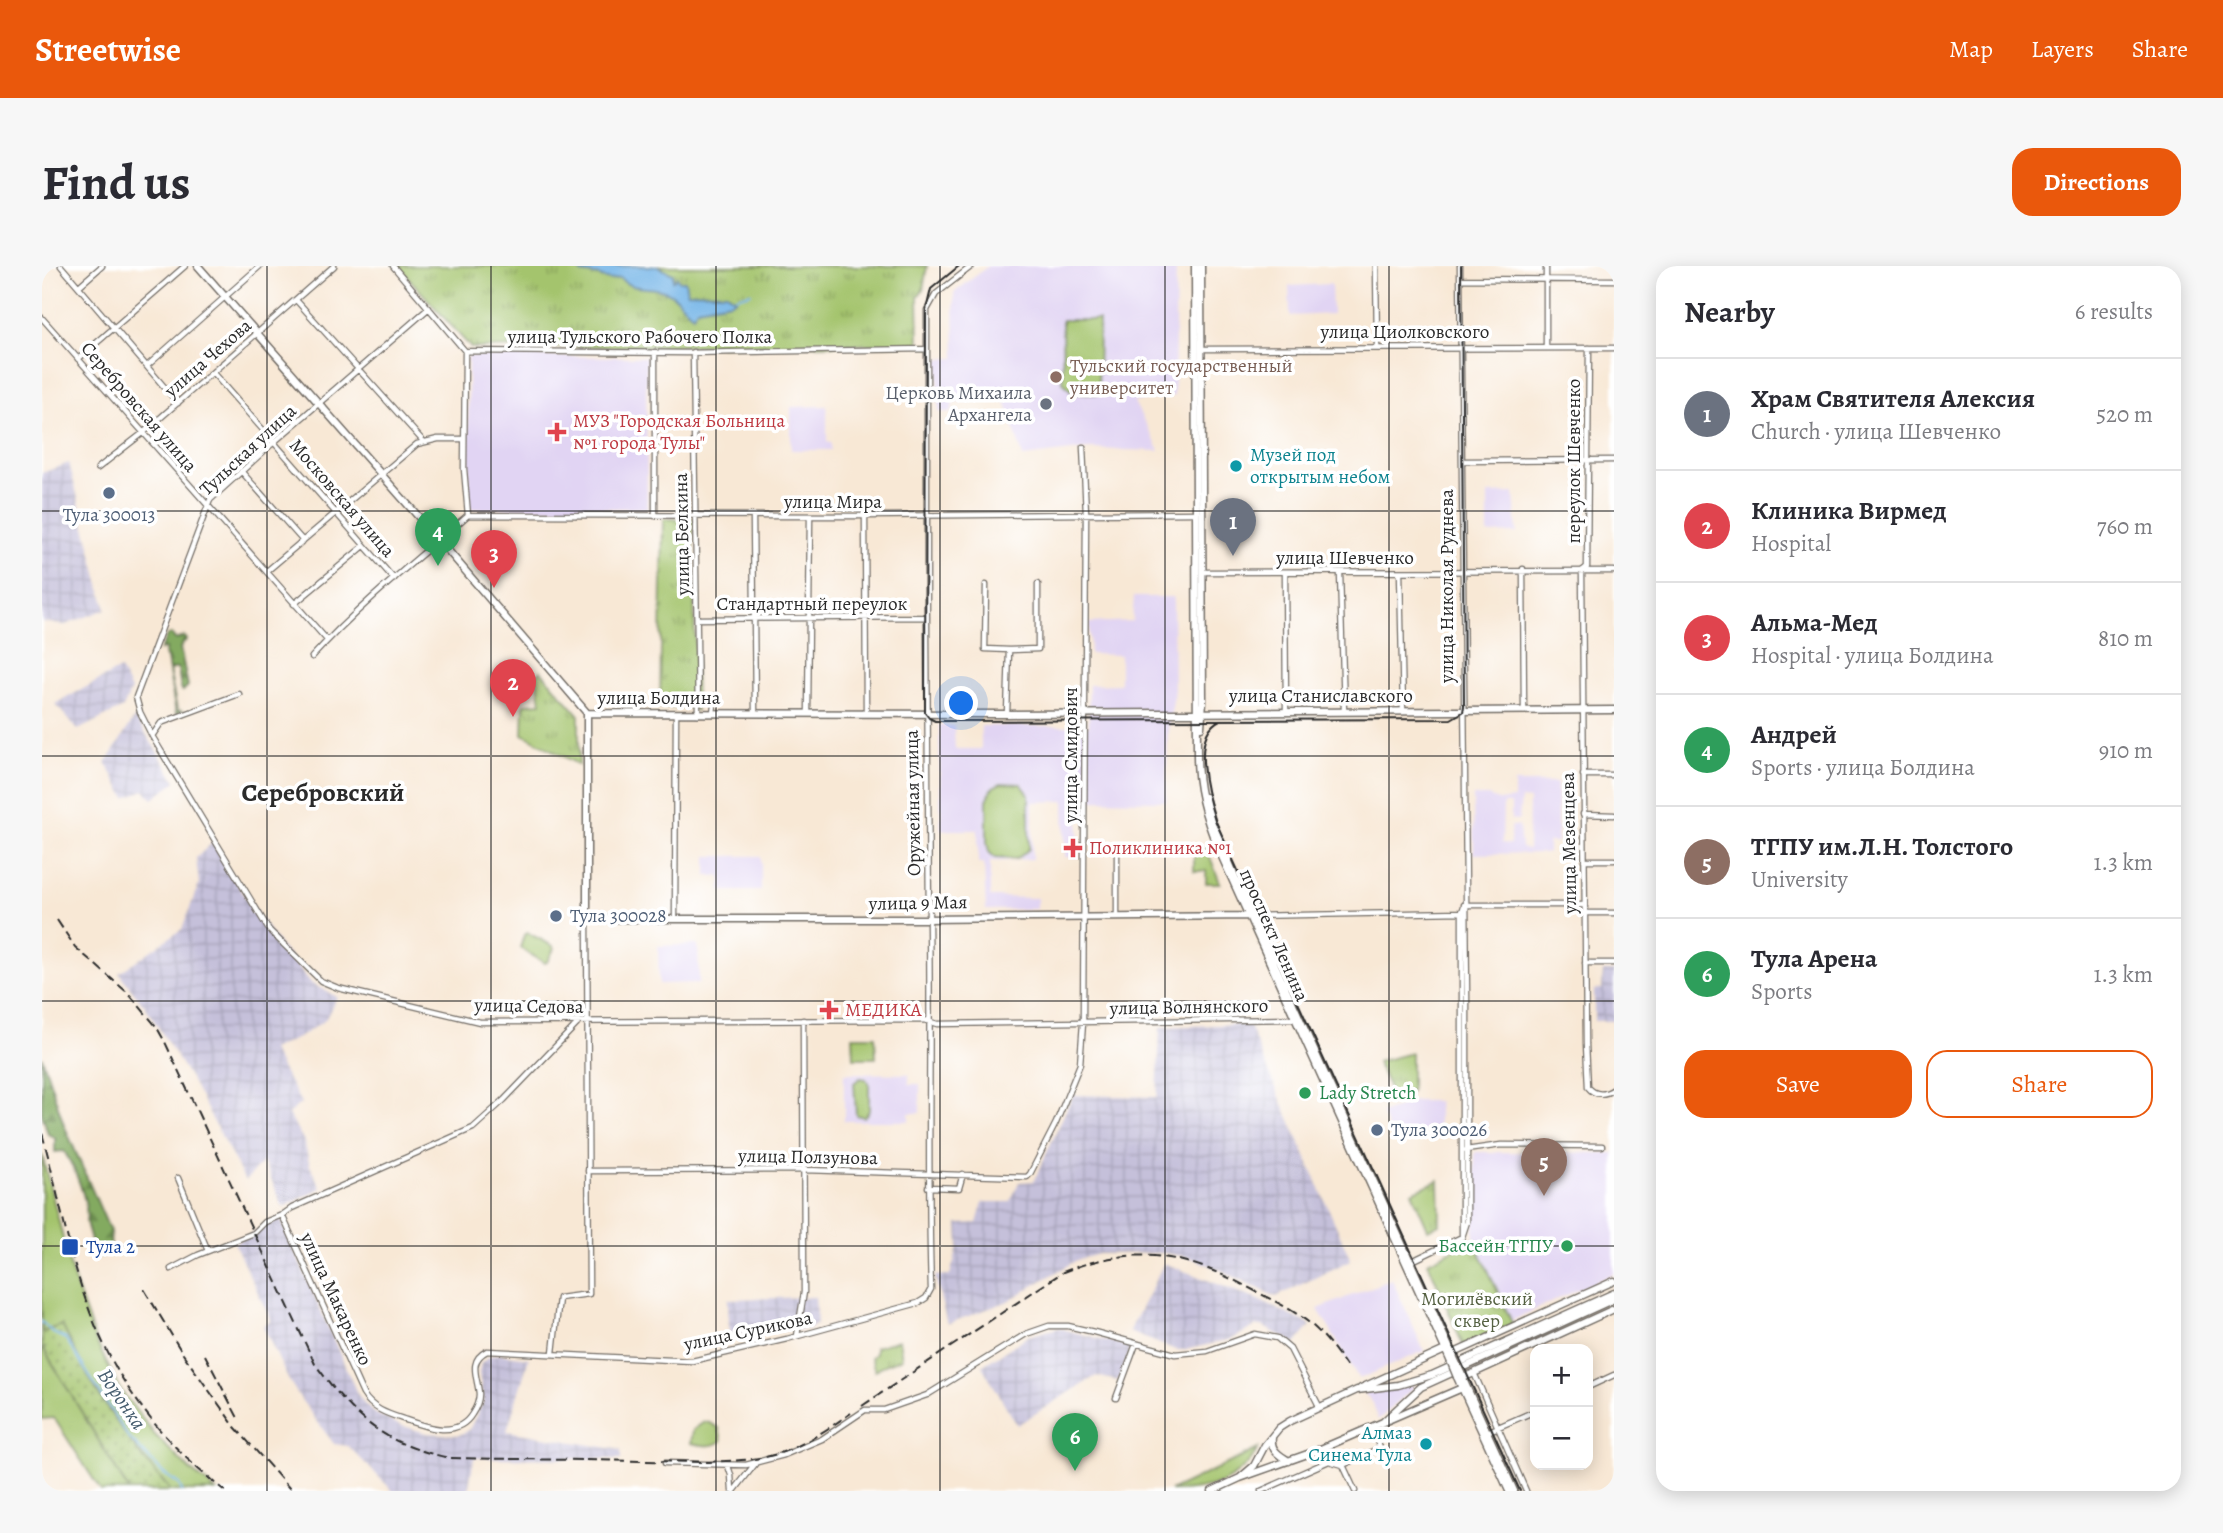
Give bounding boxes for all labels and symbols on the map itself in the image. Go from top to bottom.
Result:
street label: улица Чехова [158,313,257,404]
street label: улица Циолковского [1320,319,1489,345]
street label: улица Тульского Рабочего Полка [507,324,773,350]
street label: Серебровская улица [75,336,203,478]
place label: Тульский государственный университет [1069,353,1293,401]
marker: Тульский государственный университет [1048,369,1064,385]
street label: переулок Шевченко [1561,379,1587,543]
place label: Церковь Михаила Архангела [886,380,1032,428]
marker: Церковь Михаила Архангела [1038,396,1054,412]
street label: Тульская улица [194,398,302,502]
place label: МУЗ "Городская Больница №1 города Тулы" [573,408,785,456]
marker: МУЗ "Городская Больница №1 города Тулы" [547,422,567,442]
street label: Московская улица [283,433,401,563]
place label: Музей под открытым небом [1250,442,1390,490]
marker: Музей под открытым небом [1228,458,1244,474]
street label: улица Белкина [668,472,696,596]
marker: Тула 300013 [101,485,117,501]
street label: улица Мира [783,489,882,515]
street label: улица Николая Руднева [1434,489,1460,684]
pin: 1 [1210,498,1256,556]
place label: Тула 300013 [63,502,155,528]
pin: 4 [415,508,461,566]
pin: 3 [471,530,517,588]
street label: улица Шевченко [1275,545,1414,571]
street label: Стандартный переулок [717,591,908,617]
pin: 2 [490,659,536,717]
street label: улица Станиславского [1228,683,1413,709]
street label: улица Болдина [597,685,721,711]
your location [944,686,978,720]
street label: улица Смидович [1058,687,1084,824]
street label: Оружейная улица [899,729,927,876]
street label: улица Мезенцева [1555,772,1583,915]
district label: Серебровский [241,775,405,810]
place label: Поликлиника №1 [1089,835,1232,861]
marker: Поликлиника №1 [1063,838,1083,858]
street label: проспект Ленина [1233,864,1315,1006]
street label: улица 9 Мая [868,889,967,917]
place label: Тула 300028 [570,903,667,929]
marker: Тула 300028 [548,908,564,924]
street label: улица Седова [473,992,584,1020]
street label: улица Волнянского [1108,993,1269,1021]
place label: МЕДИКА [845,997,923,1023]
marker: МЕДИКА [819,1000,839,1020]
place label: Lady Stretch [1319,1080,1416,1106]
marker: Lady Stretch [1297,1085,1313,1101]
place label: Тула 300026 [1391,1117,1487,1143]
marker: Тула 300026 [1369,1122,1385,1138]
pin: 5 [1521,1138,1567,1196]
street label: улица Ползунова [737,1143,878,1171]
street label: улица Макаренко [293,1227,378,1370]
place label: Бассейн ТГПУ [1438,1233,1553,1259]
place label: Тула 2 [86,1234,135,1260]
marker: Тула 2 [60,1237,80,1257]
marker: Бассейн ТГПУ [1559,1238,1575,1254]
park label: Могилёвский сквер [1421,1286,1533,1334]
street label: улица Сурикова [680,1305,815,1357]
water label: Воронка [91,1363,153,1435]
pin: 6 [1052,1413,1098,1471]
place label: Алмаз Синема Тула [1308,1420,1412,1468]
marker: Алмаз Синема Тула [1418,1436,1434,1452]

